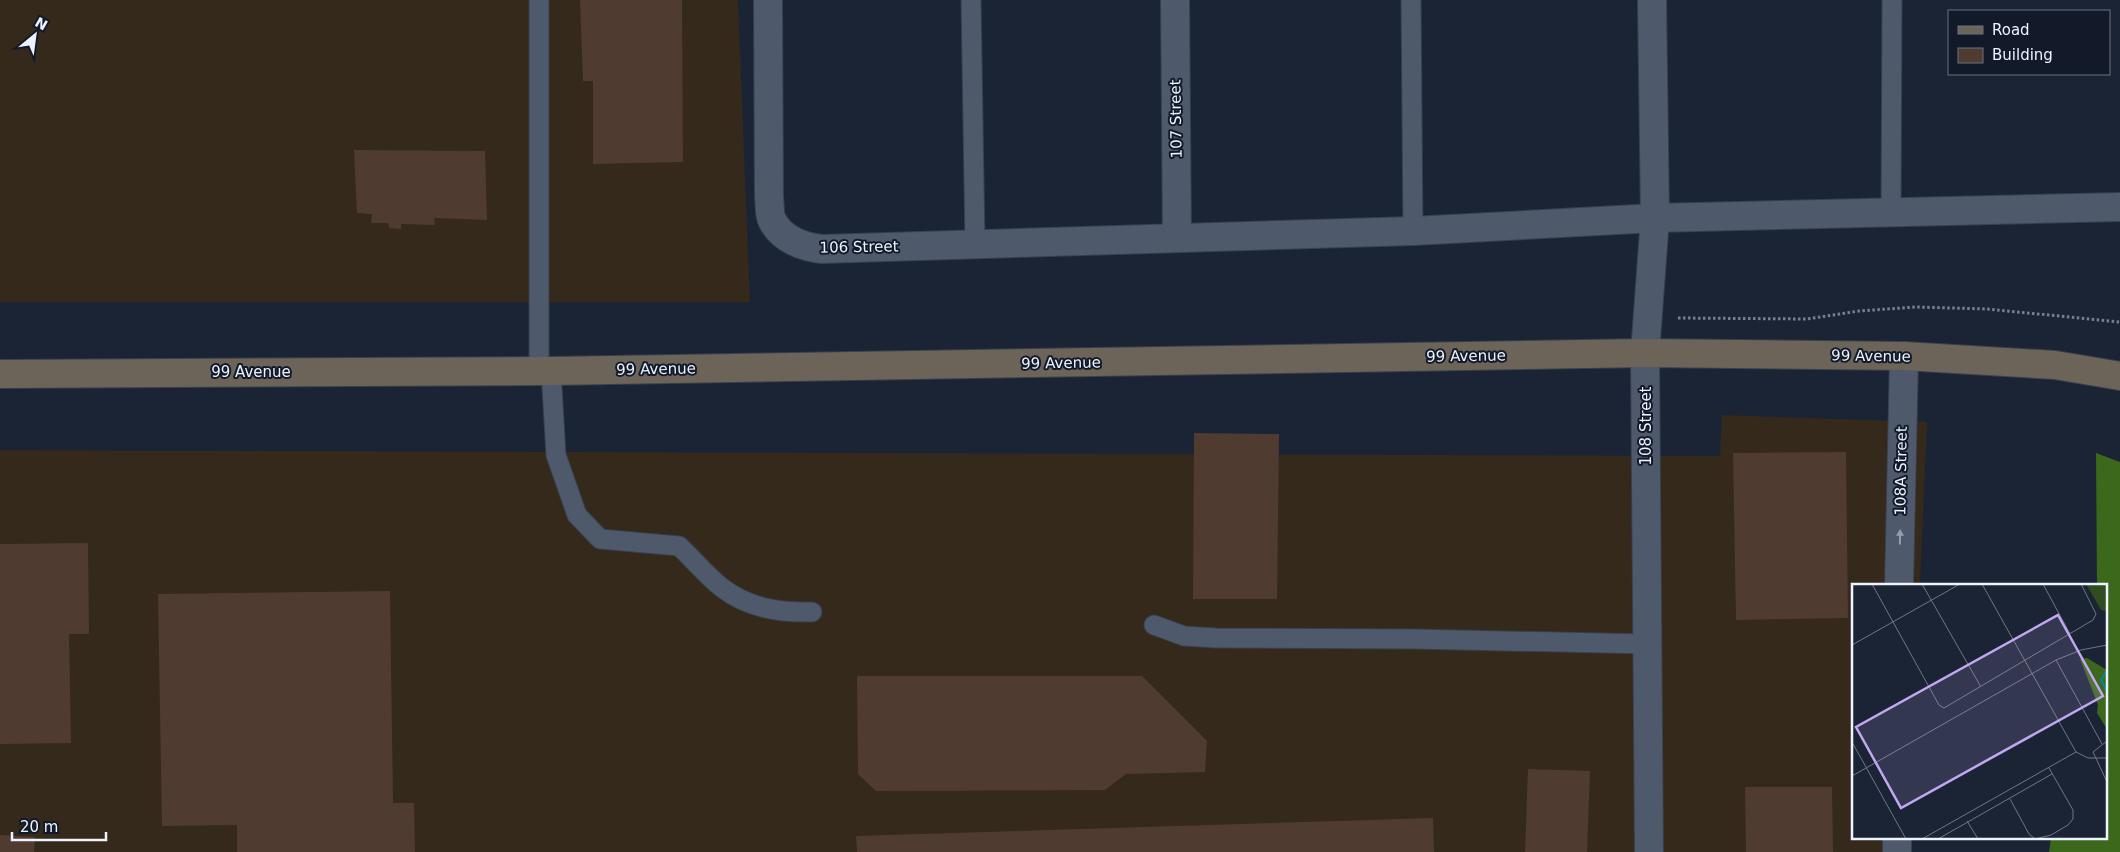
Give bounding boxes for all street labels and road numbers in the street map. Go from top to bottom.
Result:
street label: 107 Street [1166,79,1186,159]
street label: 106 Street [819,237,899,257]
street label: 99 Avenue [1426,346,1506,366]
street label: 99 Avenue [1831,346,1911,366]
street label: 99 Avenue [1021,353,1101,373]
street label: 99 Avenue [616,359,696,379]
street label: 99 Avenue [211,363,291,381]
street label: 108 Street [1637,386,1655,465]
street label: 108A Street [1891,426,1911,516]

